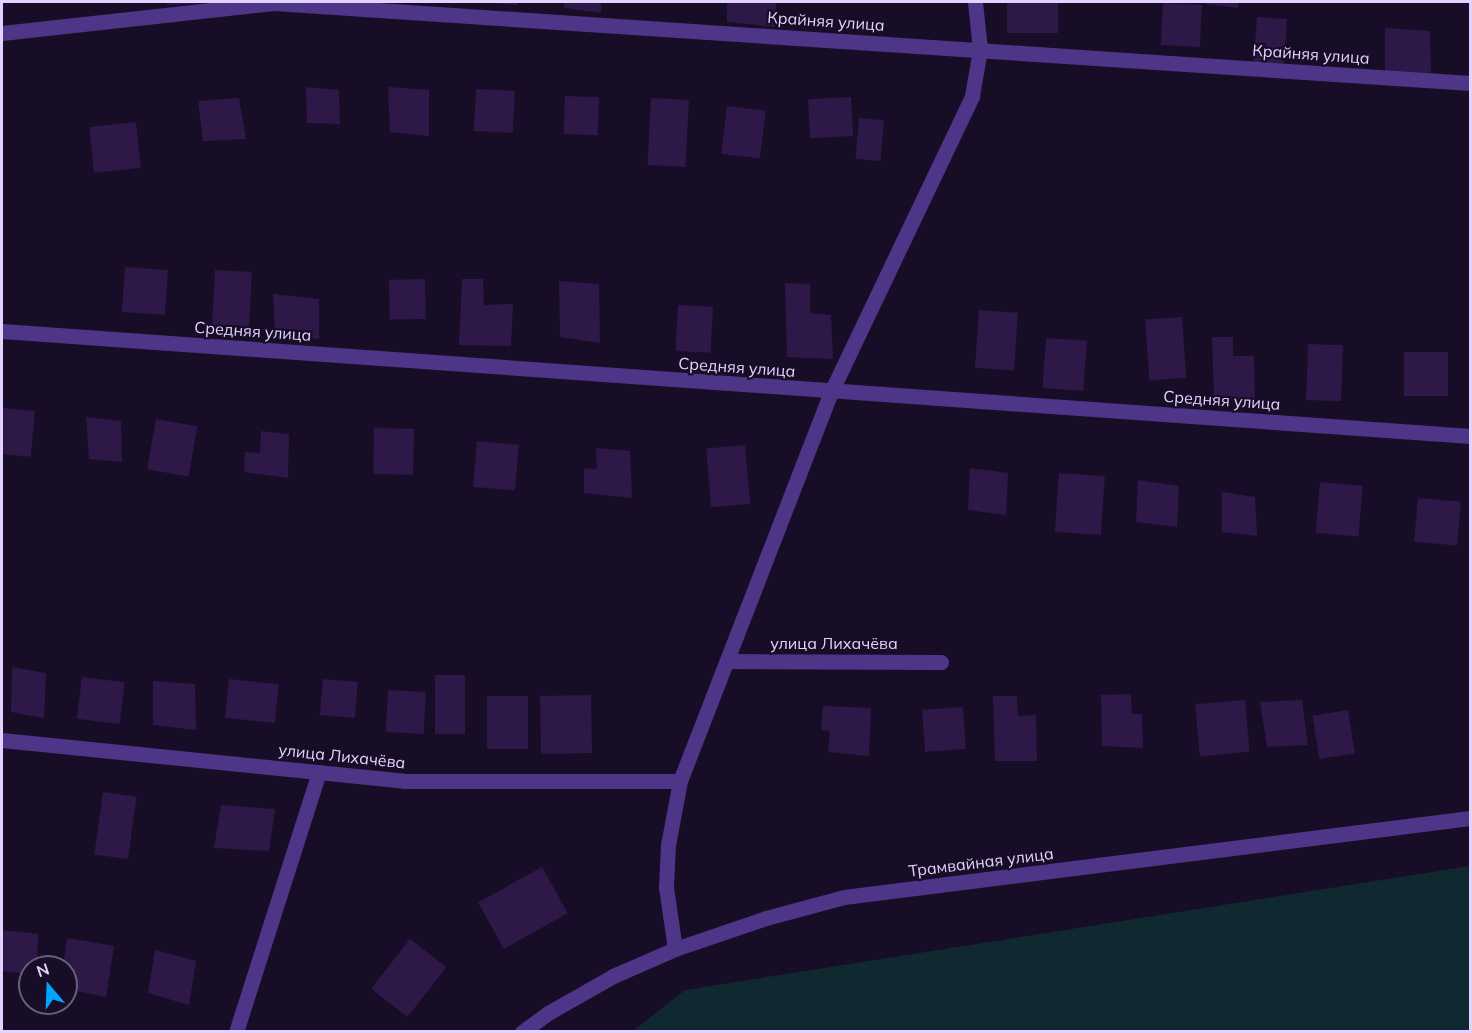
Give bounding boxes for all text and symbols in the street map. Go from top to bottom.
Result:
street label: Крайняя улица [767,7,885,35]
street label: Крайняя улица [1252,40,1370,68]
street label: Средняя улица [194,317,312,345]
street label: Средняя улица [678,353,796,381]
street label: Средняя улица [1163,386,1281,414]
street label: улица Лихачёва [770,633,898,653]
street label: улица Лихачёва [278,740,406,772]
street label: Трамвайная улица [907,844,1055,880]
north arrow [18,955,78,1015]
text: N [34,958,52,981]

